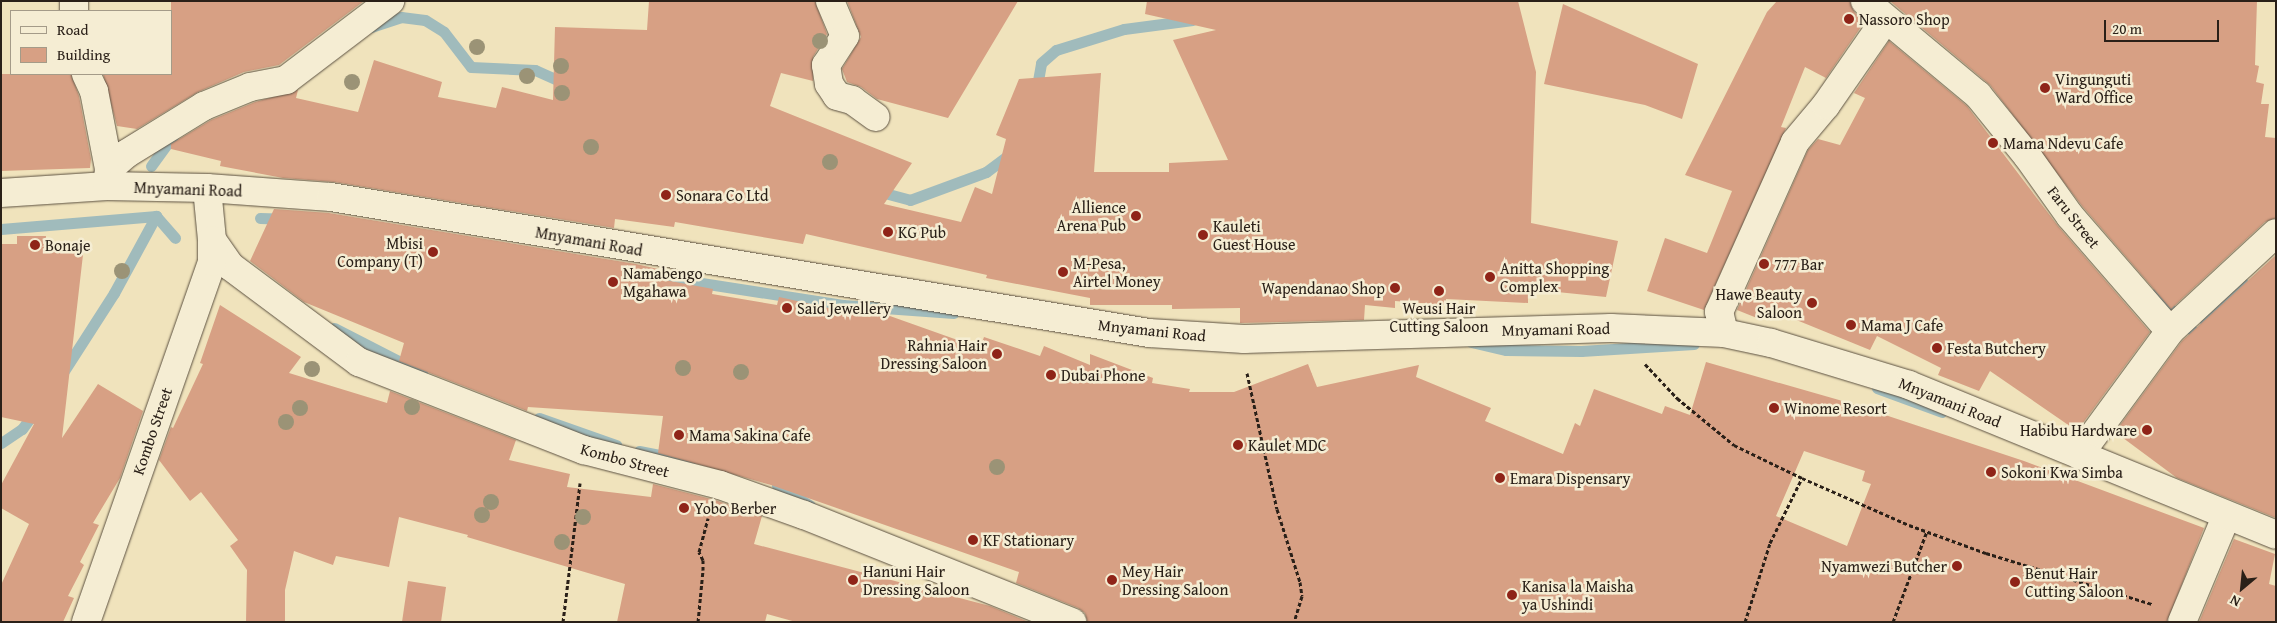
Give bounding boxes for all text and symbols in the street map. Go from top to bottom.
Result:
place label: Nassoro Shop [1859,9,1950,29]
legend [10,10,172,75]
scale bar [2107,10,2222,42]
marker: Nassoro Shop [1843,13,1855,25]
text: 20 m [2112,18,2142,39]
text: Road [57,19,88,40]
text: Building [57,44,110,65]
place label: Vingunguti Ward Office [2055,69,2133,107]
marker: Vingunguti Ward Office [2039,82,2051,94]
place label: Mama Ndevu Cafe [2003,133,2123,153]
marker: Mama Ndevu Cafe [1987,137,1999,149]
street label: Mnyamani Road [133,178,243,200]
street label: Faru Street [2044,182,2104,252]
place label: Sonara Co Ltd [676,185,768,205]
marker: Sonara Co Ltd [660,189,672,201]
place label: Allience Arena Pub [1057,197,1126,235]
marker: Allience Arena Pub [1130,210,1142,222]
place label: Kauleti Guest House [1213,216,1295,254]
street label: Mnyamani Road [534,222,644,260]
place label: KG Pub [898,222,946,242]
marker: KG Pub [882,226,894,238]
marker: Kauleti Guest House [1197,229,1209,241]
place label: Mbisi Company (T) [337,233,423,271]
place label: Bonaje [45,235,91,255]
marker: Bonaje [29,239,41,251]
marker: Mbisi Company (T) [427,246,439,258]
place label: M-Pesa, Airtel Money [1073,253,1161,291]
place label: 777 Bar [1774,254,1824,274]
place label: Anitta Shopping Complex [1500,258,1609,296]
marker: 777 Bar [1758,258,1770,270]
place label: Namabengo Mgahawa [623,263,703,301]
marker: M-Pesa, Airtel Money [1057,266,1069,278]
marker: Anitta Shopping Complex [1484,271,1496,283]
marker: Namabengo Mgahawa [607,276,619,288]
place label: Wapendanao Shop [1261,278,1385,298]
marker: Wapendanao Shop [1389,282,1401,294]
place label: Hawe Beauty Saloon [1716,284,1802,322]
marker: Weusi Hair Cutting Saloon [1433,285,1445,297]
marker: Hawe Beauty Saloon [1806,297,1818,309]
place label: Said Jewellery [797,298,891,318]
place label: Weusi Hair Cutting Saloon [1390,298,1488,336]
marker: Said Jewellery [781,302,793,314]
street label: Mnyamani Road [1097,315,1207,345]
place label: Mama J Cafe [1861,315,1943,335]
street label: Mnyamani Road [1502,318,1610,340]
marker: Mama J Cafe [1845,319,1857,331]
place label: Rahnia Hair Dressing Saloon [881,335,987,373]
place label: Festa Butchery [1947,338,2046,358]
marker: Festa Butchery [1931,342,1943,354]
marker: Rahnia Hair Dressing Saloon [991,348,1003,360]
place label: Dubai Phone [1061,365,1145,385]
marker: Dubai Phone [1045,369,1057,381]
street label: Mnyamani Road [1896,373,2004,431]
street label: Kombo Street [128,385,176,477]
place label: Winome Resort [1784,398,1887,418]
marker: Winome Resort [1768,402,1780,414]
place label: Habibu Hardware [2020,420,2137,440]
marker: Habibu Hardware [2141,424,2153,436]
place label: Mama Sakina Cafe [689,425,811,445]
marker: Mama Sakina Cafe [673,429,685,441]
place label: Kaulet MDC [1248,435,1326,455]
street label: Kombo Street [578,439,672,481]
marker: Kaulet MDC [1232,439,1244,451]
place label: Sokoni Kwa Simba [2001,462,2123,482]
marker: Sokoni Kwa Simba [1985,466,1997,478]
place label: Emara Dispensary [1510,468,1630,488]
marker: Emara Dispensary [1494,472,1506,484]
place label: Yobo Berber [694,498,776,518]
marker: Yobo Berber [678,502,690,514]
place label: KF Stationary [983,530,1074,550]
marker: KF Stationary [967,534,979,546]
place label: Nyamwezi Butcher [1821,556,1947,576]
marker: Nyamwezi Butcher [1951,560,1963,572]
place label: Hanuni Hair Dressing Saloon [863,561,969,599]
place label: Mey Hair Dressing Saloon [1122,561,1228,599]
place label: Benut Hair Cutting Saloon [2025,563,2124,601]
north arrow [2217,563,2267,613]
marker: Hanuni Hair Dressing Saloon [847,574,859,586]
marker: Mey Hair Dressing Saloon [1106,574,1118,586]
place label: Kanisa la Maisha ya Ushindi [1522,576,1634,614]
marker: Benut Hair Cutting Saloon [2009,576,2021,588]
marker: Kanisa la Maisha ya Ushindi [1506,589,1518,601]
text: N [2226,590,2244,612]

